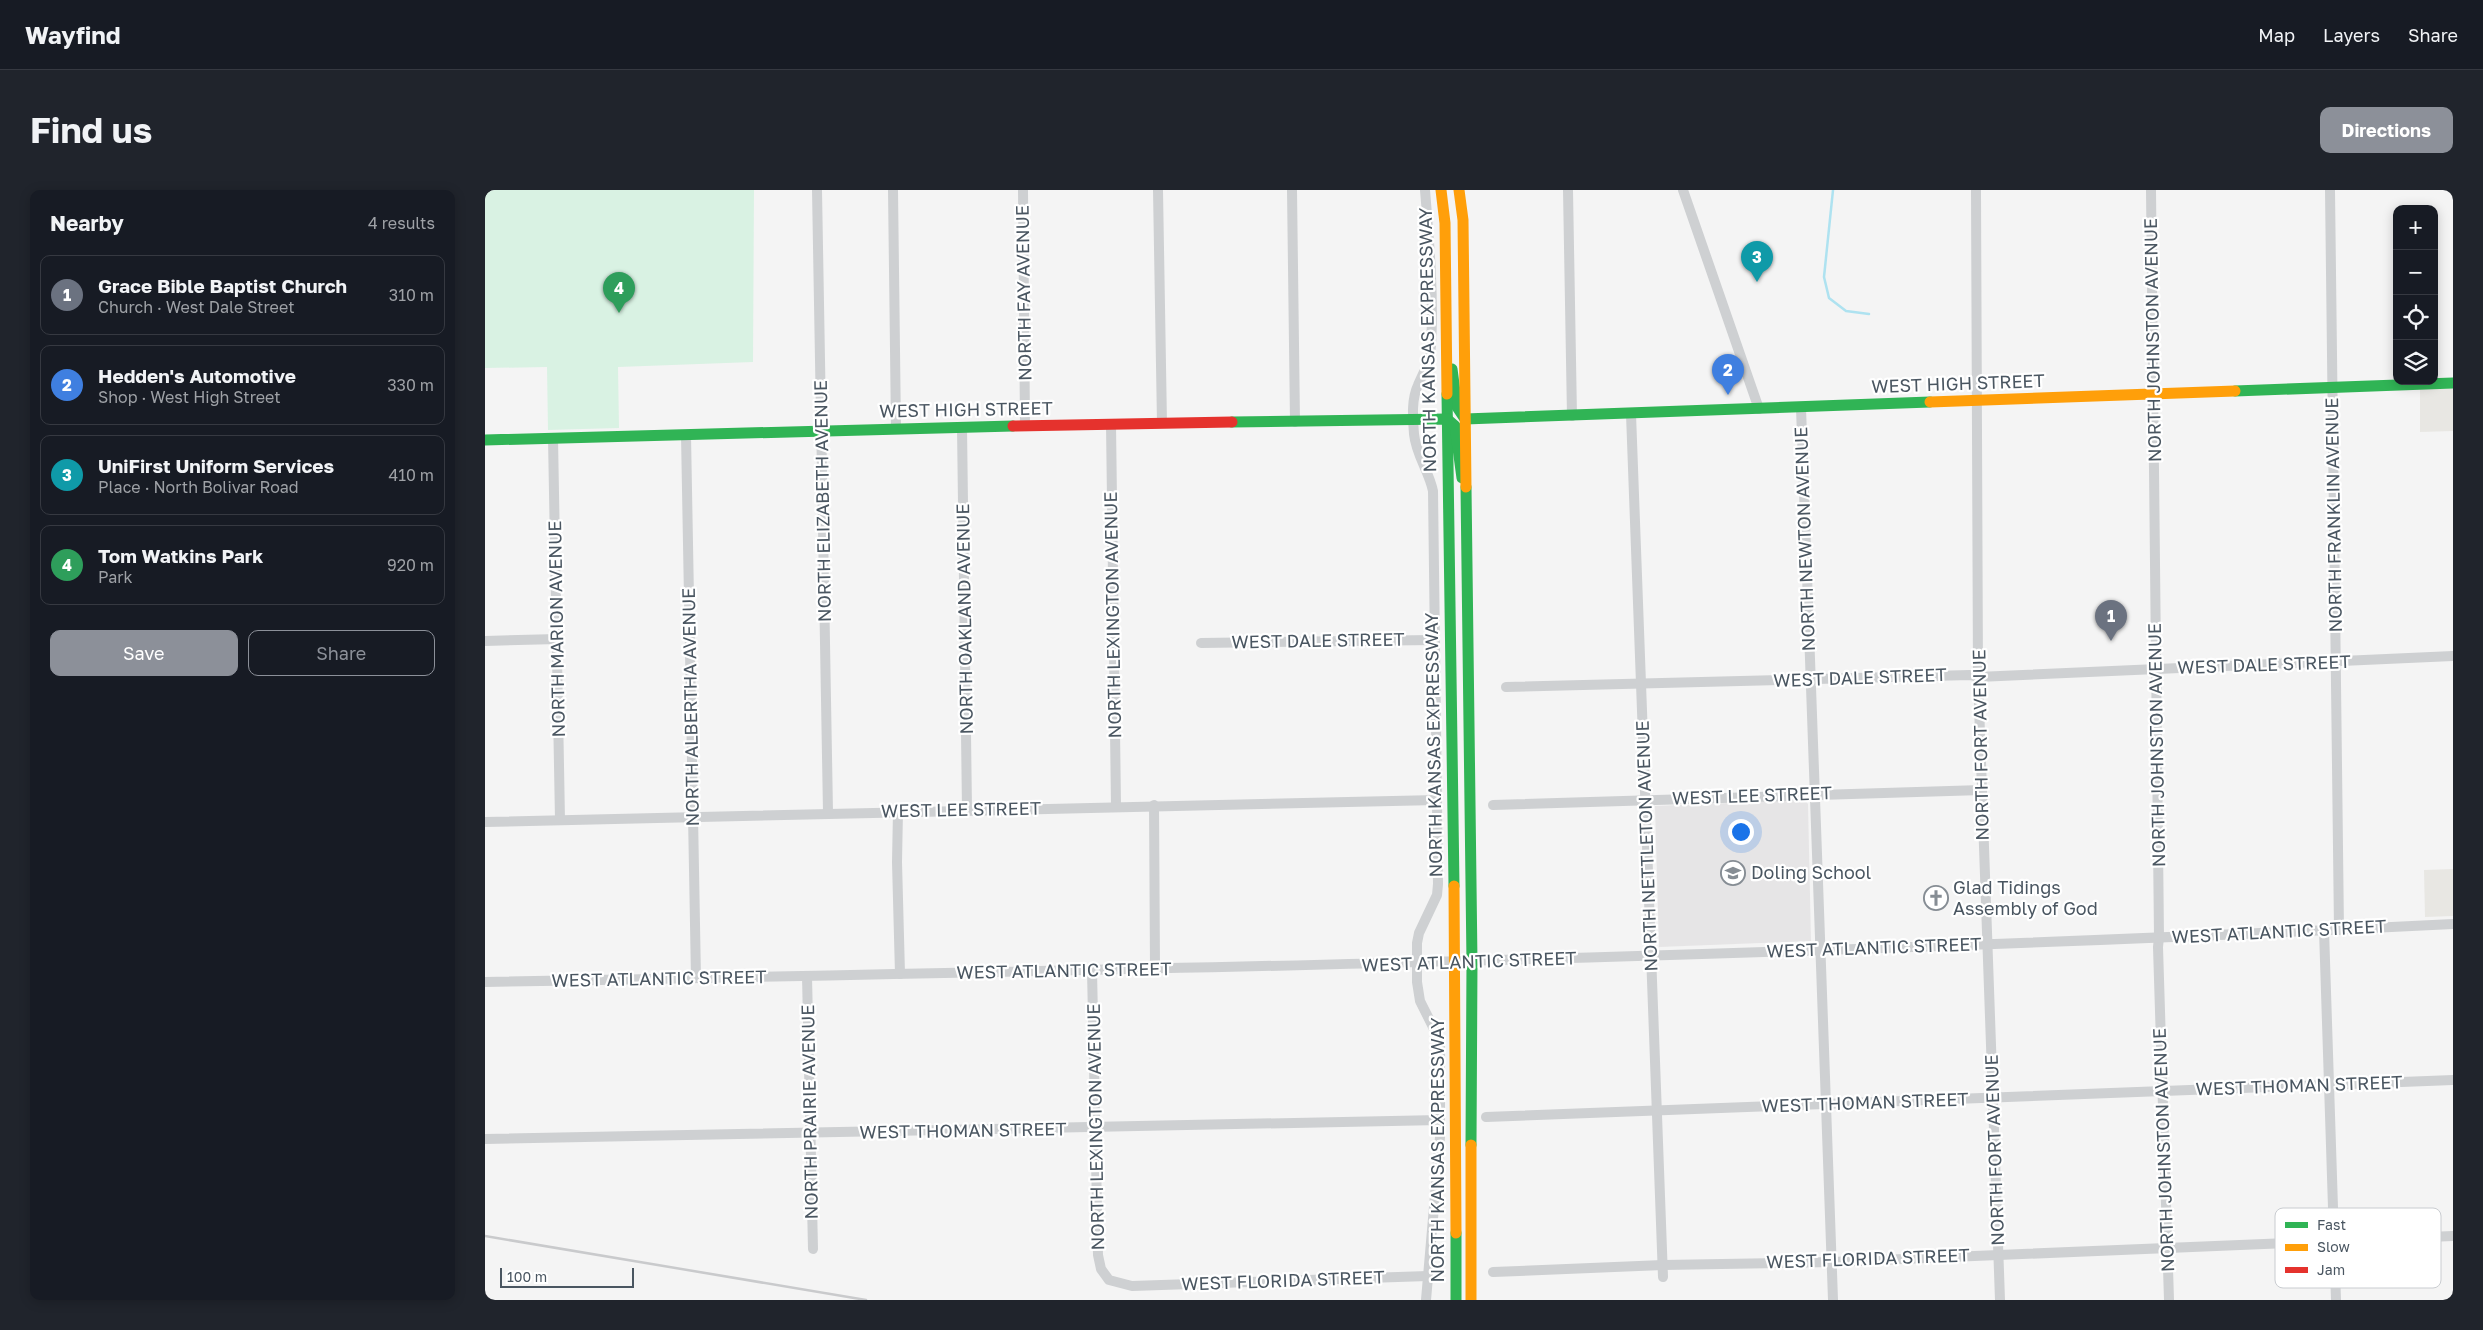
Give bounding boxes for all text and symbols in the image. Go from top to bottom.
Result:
text: Wayfind [25,20,121,49]
text: Map [2258,24,2295,46]
text: Layers [2323,24,2380,46]
text: Share [2408,24,2458,46]
button: Directions [2320,107,2453,153]
text: Find us [30,109,152,151]
street label: NORTH FAY AVENUE [1010,205,1036,381]
map controls [2393,205,2438,385]
button: + [2393,205,2438,250]
street label: NORTH KANSAS EXPRESSWAY [1414,207,1440,473]
text: Nearby [50,210,124,236]
text: 4 results [368,213,435,233]
street label: NORTH JOHNSTON AVENUE [2139,218,2165,462]
pin: 3 [1741,241,1773,282]
button: − [2393,250,2438,295]
pin: 4 [603,272,635,313]
text: Grace Bible Baptist Church [98,274,347,297]
text: 1 [63,285,71,305]
text: 310 m [389,285,434,305]
button: locate [2393,295,2438,340]
text: Church · West Dale Street [98,297,295,317]
button: layers [2393,340,2438,385]
pin: 2 [1712,354,1744,395]
text: Hedden's Automotive [98,364,296,387]
street label: WEST HIGH STREET [1871,369,2045,397]
text: 2 [62,375,72,395]
text: 330 m [387,375,434,395]
street label: NORTH ELIZABETH AVENUE [809,380,835,622]
text: Shop · West High Street [98,387,281,407]
street label: WEST HIGH STREET [879,396,1053,422]
street label: NORTH FRANKLIN AVENUE [2320,397,2346,633]
street label: NORTH NEWTON AVENUE [1789,426,1819,652]
text: UniFirst Uniform Services [98,454,334,477]
text: 3 [62,465,72,485]
text: 410 m [388,465,434,485]
text: Place · North Bolivar Road [98,477,299,497]
street label: NORTH LEXINGTON AVENUE [1099,491,1125,739]
street label: NORTH OAKLAND AVENUE [951,503,977,735]
street label: NORTH MARION AVENUE [543,521,569,738]
text: Tom Watkins Park [98,544,263,567]
text: 4 [62,555,72,575]
text: 920 m [387,555,434,575]
text: Park [98,567,133,587]
street label: NORTH ALBERTHA AVENUE [677,588,703,826]
pin: 1 [2095,600,2127,641]
street label: NORTH KANSAS EXPRESSWAY [1420,612,1446,878]
street label: NORTH JOHNSTON AVENUE [2143,623,2169,867]
street label: WEST DALE STREET [1231,627,1405,653]
button: Save [50,630,238,676]
button: Share [248,630,435,676]
street label: NORTH FORT AVENUE [1967,649,1993,841]
street label: WEST DALE STREET [2177,650,2351,678]
street label: WEST DALE STREET [1773,663,1947,691]
street label: NORTH NETTLETON AVENUE [1631,720,1661,972]
street label: WEST LEE STREET [1672,781,1832,809]
street label: WEST LEE STREET [881,797,1041,821]
your location [1728,819,1754,845]
school or university icon: Doling School [1720,860,1746,886]
place label: Doling School [1751,861,1872,883]
place label: Glad Tidings Assembly of God [1953,876,2098,919]
church icon: Glad Tidings Assembly of God [1923,885,1949,911]
street label: WEST ATLANTIC STREET [2171,914,2387,948]
street label: WEST ATLANTIC STREET [1766,932,1982,962]
street label: WEST ATLANTIC STREET [1361,946,1577,976]
street label: WEST ATLANTIC STREET [956,957,1172,983]
street label: WEST ATLANTIC STREET [551,965,767,991]
street label: NORTH LEXINGTON AVENUE [1082,1003,1108,1251]
street label: NORTH PRAIRIE AVENUE [796,1004,822,1220]
street label: NORTH KANSAS EXPRESSWAY [1426,1017,1448,1282]
street label: NORTH JOHNSTON AVENUE [2148,1028,2178,1272]
street label: NORTH FORT AVENUE [1980,1054,2008,1246]
street label: WEST THOMAN STREET [2195,1070,2403,1100]
street label: WEST THOMAN STREET [1761,1087,1969,1117]
street label: WEST THOMAN STREET [859,1117,1067,1143]
legend [2275,1208,2441,1288]
text: Fast [2317,1216,2346,1233]
text: Slow [2317,1238,2350,1255]
street label: WEST FLORIDA STREET [1766,1243,1970,1273]
text: Jam [2317,1261,2345,1278]
scale bar [500,1265,634,1288]
street label: WEST FLORIDA STREET [1181,1265,1385,1295]
text: 100 m [507,1268,547,1285]

